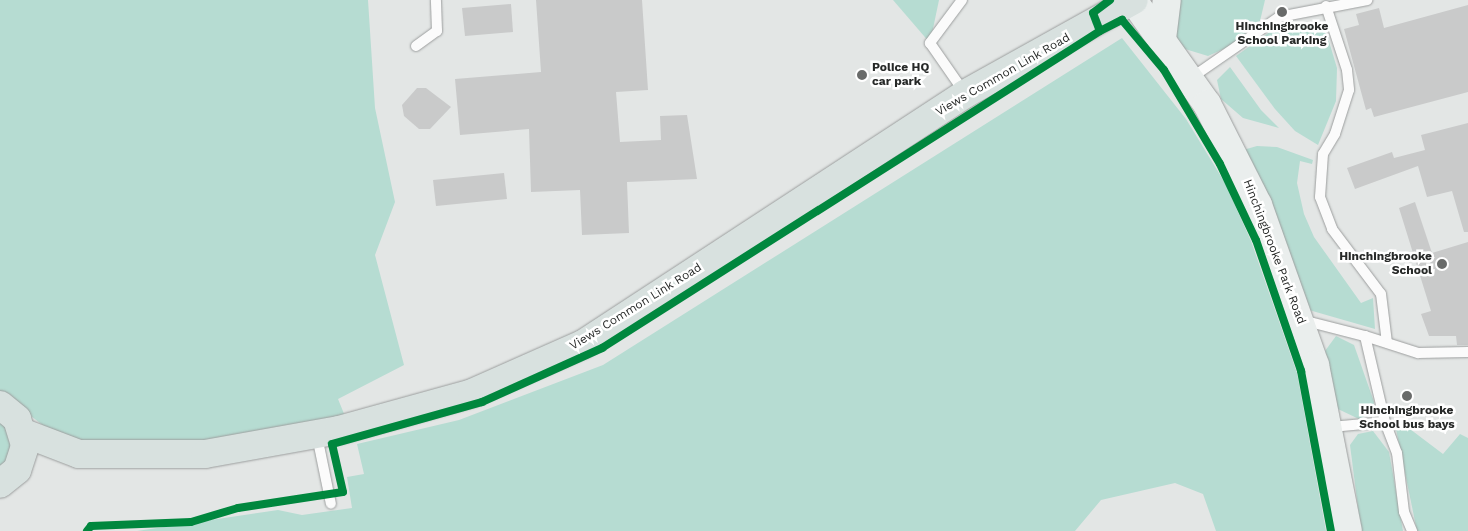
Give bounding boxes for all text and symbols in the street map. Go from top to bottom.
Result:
marker: Hinchingbrooke School Parking [1276,6,1288,18]
place label: Hinchingbrooke School Parking [1236,20,1328,48]
street label: Views Common Link Road [933,30,1073,120]
place label: Police HQ car park [872,61,929,89]
marker: Police HQ car park [856,69,868,81]
street label: Hinchingbrooke Park Road [1240,178,1308,326]
place label: Hinchingbrooke School [1339,250,1432,278]
marker: Hinchingbrooke School [1436,258,1448,270]
street label: Views Common Link Road [567,260,705,354]
marker: Hinchingbrooke School bus bays [1401,390,1413,402]
place label: Hinchingbrooke School bus bays [1359,404,1455,432]

